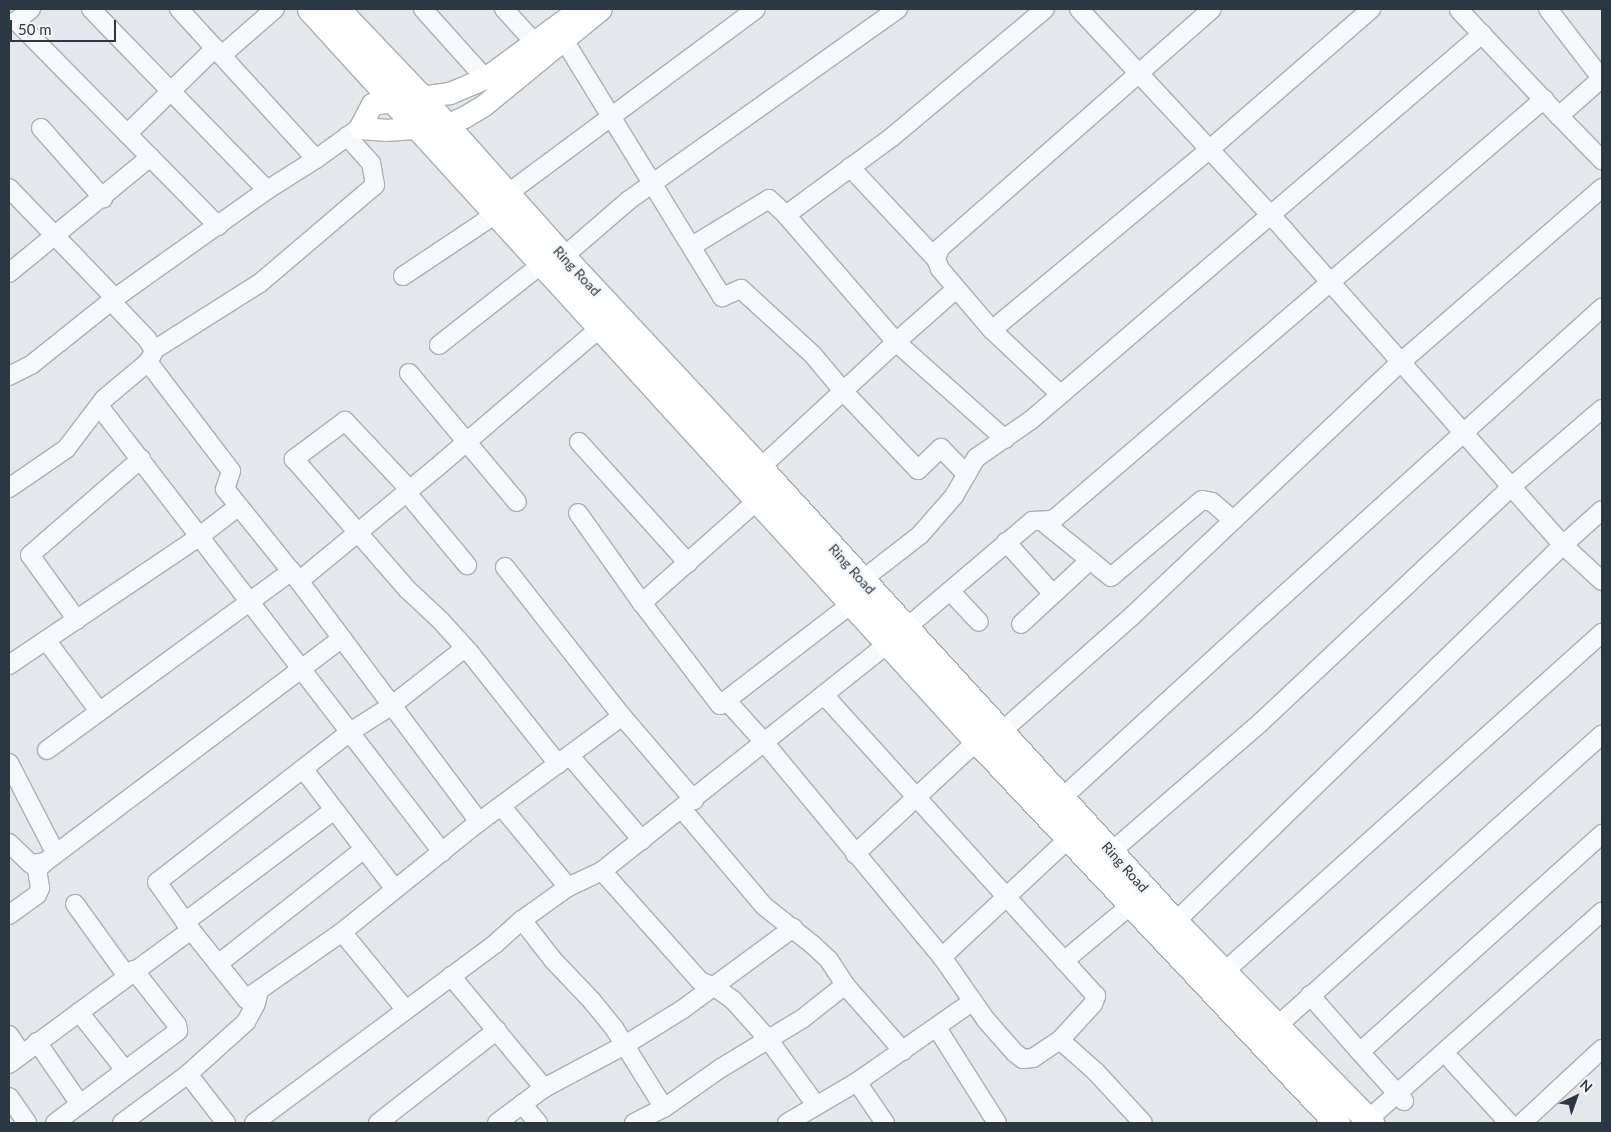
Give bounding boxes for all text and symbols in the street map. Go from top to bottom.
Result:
scale bar [12,10,119,42]
text: 50 m [18,20,52,38]
street label: Ring Road [550,243,604,299]
street label: Ring Road [825,540,879,598]
street label: Ring Road [1098,838,1152,896]
north arrow [1551,1072,1601,1122]
text: N [1577,1076,1596,1095]

